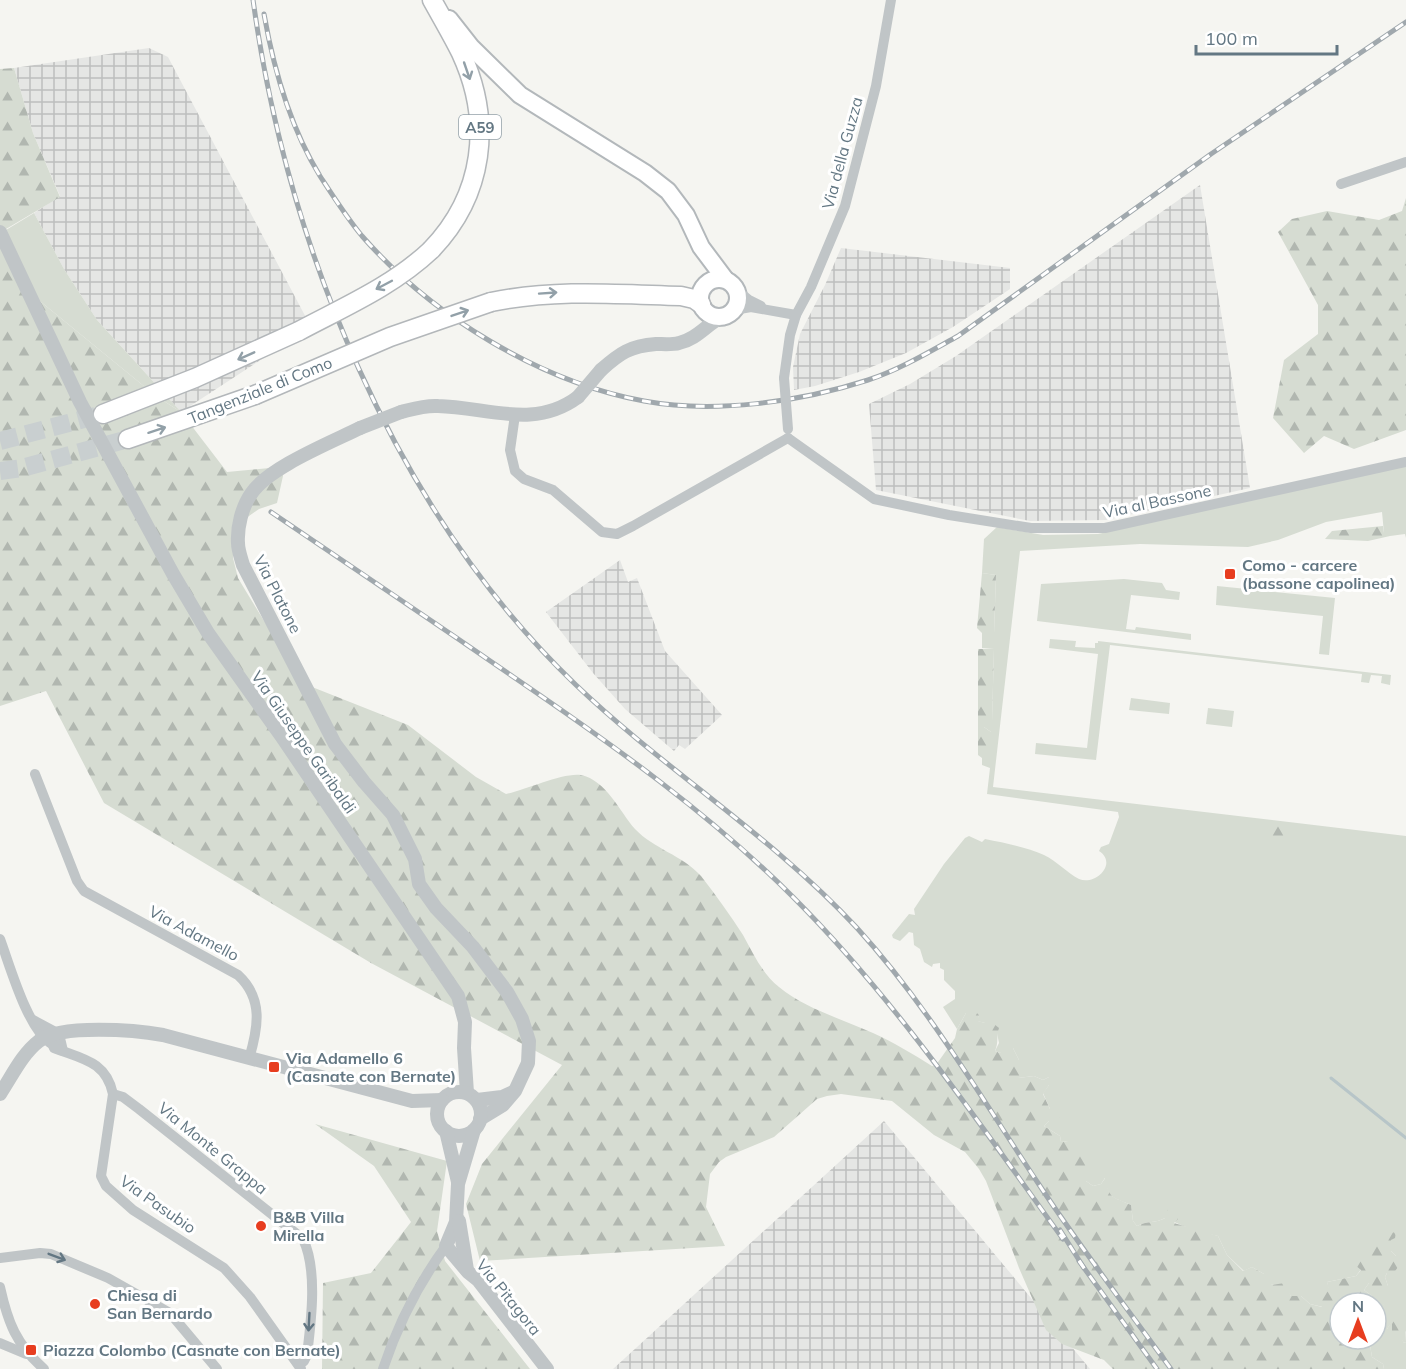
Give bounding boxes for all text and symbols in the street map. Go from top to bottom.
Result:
scale bar [1196,18,1337,56]
text: 100 m [1205,27,1258,50]
one-way arrow [462,61,473,80]
street label: Via della Guzza [817,95,867,211]
road number: A59 [459,115,501,139]
one-way arrow [376,279,393,291]
one-way arrow [538,288,558,299]
one-way arrow [450,306,469,317]
one-way arrow [237,350,255,362]
street label: Tangenziale di Como [185,352,335,428]
one-way arrow [147,423,166,434]
street label: Via al Bassone [1101,480,1213,522]
street label: Via Platone [250,551,306,637]
place label: Como - carcere (bassone capolinea) [1242,555,1396,593]
marker: Como - carcere (bassone capolinea) [1223,567,1237,581]
street label: Via Giuseppe Garibaldi [247,667,361,817]
street label: Via Adamello [146,901,242,965]
place label: Via Adamello 6 (Casnate con Bernate) [285,1048,456,1086]
marker: Via Adamello 6 (Casnate con Bernate) [267,1060,281,1074]
street label: Via Monte Grappa [154,1098,272,1198]
street label: Via Pasubio [116,1171,200,1237]
place label: B&B Villa Mirella [273,1207,344,1245]
marker: B&B Villa Mirella [254,1219,268,1233]
one-way arrow [48,1252,66,1263]
street label: Via Pitagora [472,1255,546,1339]
place label: Chiesa di San Bernardo [107,1285,213,1323]
north arrow [1328,1291,1388,1351]
text: N [1352,1296,1364,1316]
marker: Chiesa di San Bernardo [88,1297,102,1311]
one-way arrow [304,1312,315,1332]
place label: Piazza Colombo (Casnate con Bernate) [43,1340,341,1360]
marker: Piazza Colombo (Casnate con Bernate) [24,1343,38,1357]

